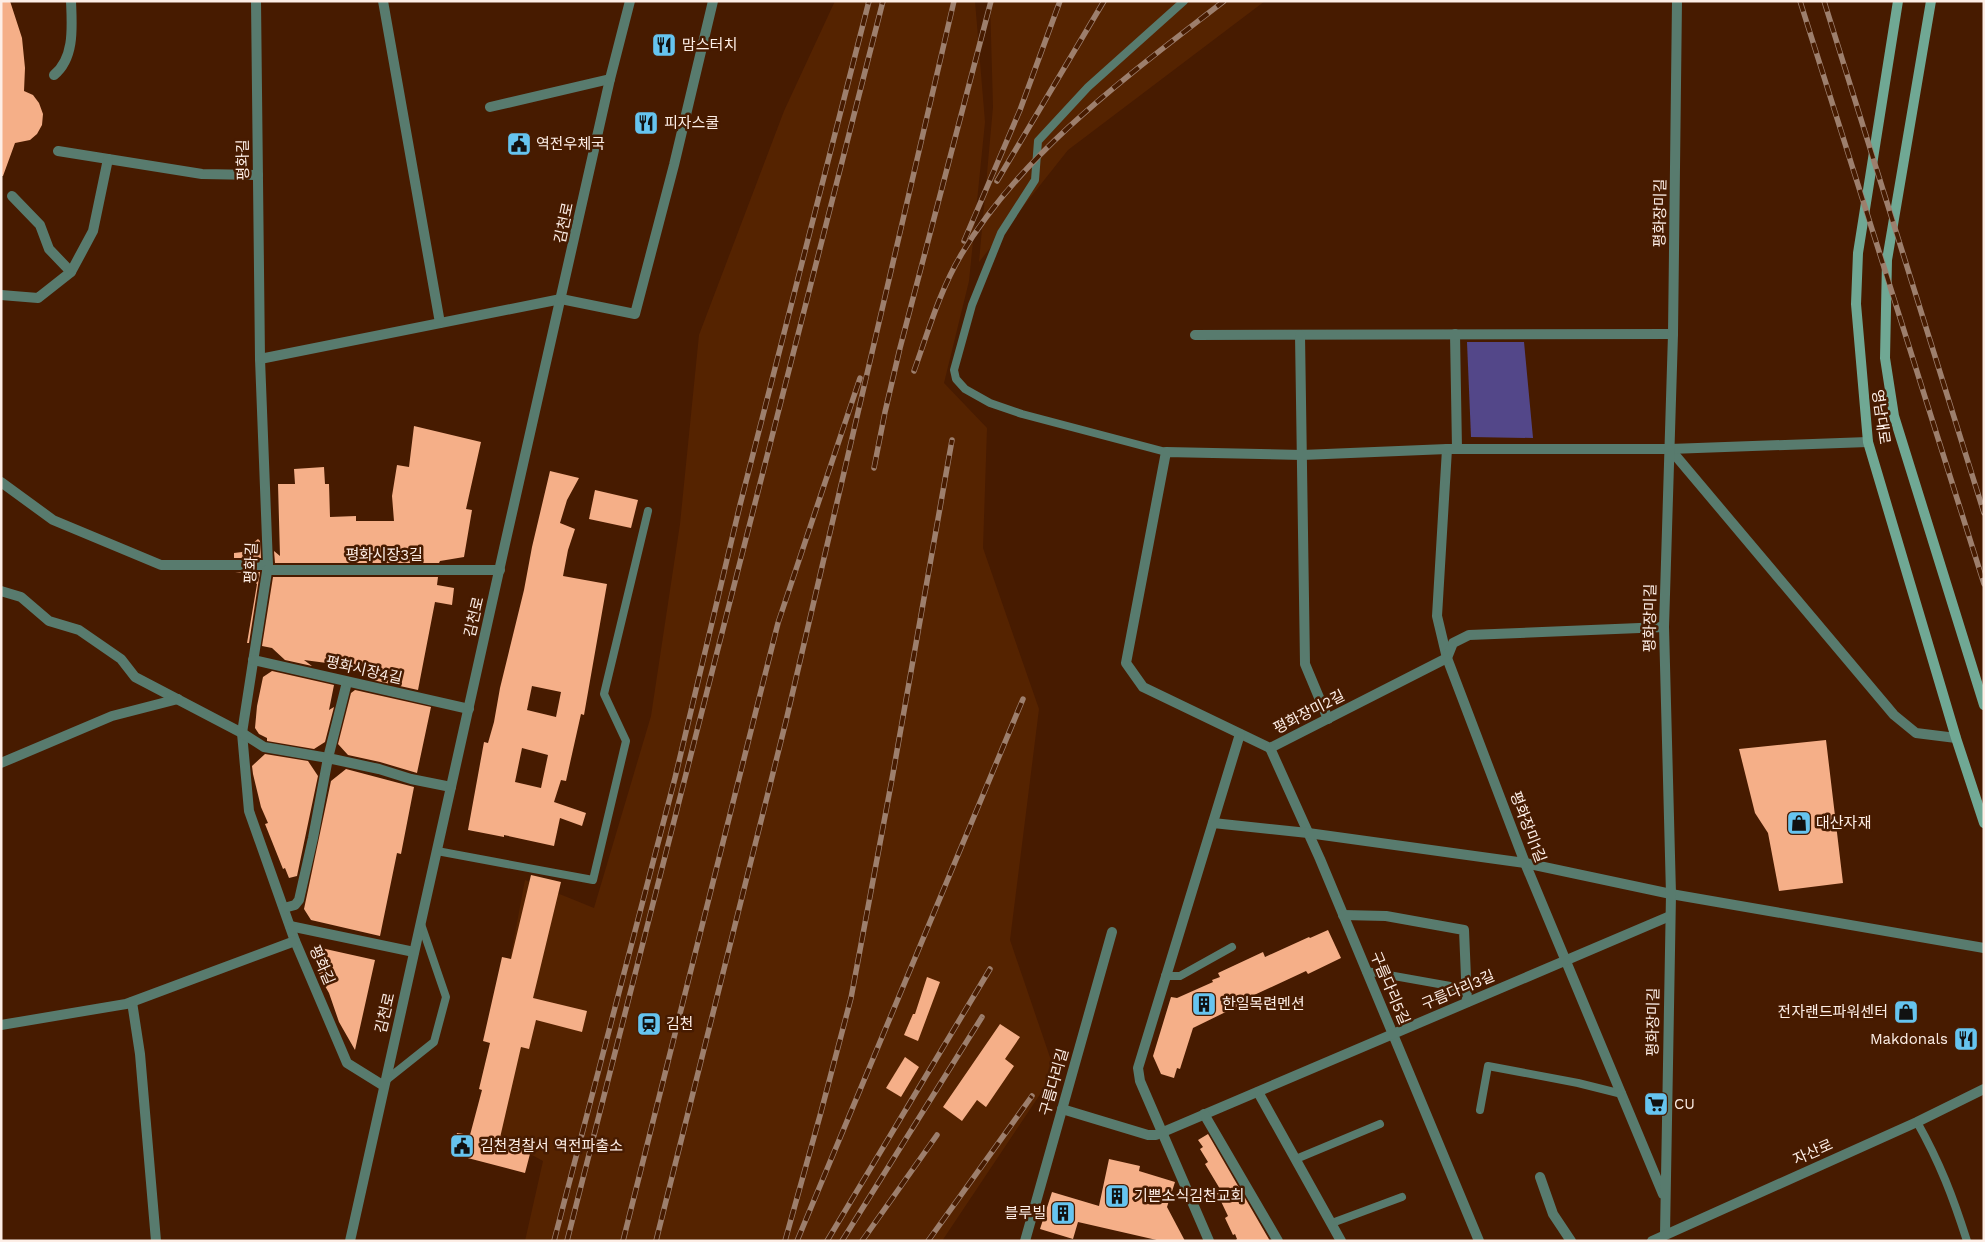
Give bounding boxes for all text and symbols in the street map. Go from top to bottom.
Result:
restaurant icon: 맘스터치 [651,32,677,58]
place label: 맘스터치 [682,36,737,54]
restaurant icon: 피자스쿨 [633,110,659,136]
place label: 피자스쿨 [664,114,719,132]
public building icon: 역전우체국 [506,131,532,157]
place label: 역전우체국 [536,135,605,153]
street label: 평화길 [234,139,252,181]
street label: 평화장미길 [1650,178,1670,248]
street label: 김천로 [551,201,577,245]
street label: 영남대로 [1868,388,1894,446]
street label: 평화길 [241,542,261,584]
street label: 평화시장3길 [345,546,423,564]
street label: 평화장미길 [1640,583,1660,653]
street label: 김천로 [461,595,487,639]
street label: 평화시장4길 [324,652,404,688]
street label: 평화장미2길 [1270,686,1348,738]
street label: 평화장미1길 [1506,789,1550,865]
shop icon: 대산자재 [1786,810,1812,836]
place label: 대산자재 [1816,814,1871,832]
street label: 평화길 [306,942,338,988]
street label: 구름다리5길 [1367,949,1413,1027]
street label: 구름다리3길 [1419,967,1497,1013]
street label: 평화장미길 [1643,987,1663,1057]
street label: 김천로 [372,991,398,1035]
building icon: 한일목련멘션 [1191,991,1217,1017]
place label: 한일목련멘션 [1222,995,1305,1013]
shop icon: 전자랜드파워센터 [1893,999,1919,1025]
place label: 전자랜드파워센터 [1778,1003,1888,1021]
station icon: 김천 [636,1011,662,1037]
place label: 김천 [666,1015,694,1033]
restaurant icon: Makdonals [1953,1026,1979,1052]
place label: Makdonals [1870,1030,1948,1048]
street label: 구름다리길 [1036,1046,1072,1118]
supermarket icon: CU [1643,1091,1669,1117]
place label: CU [1674,1095,1695,1113]
public building icon: 김천경찰서 역전파출소 [449,1133,475,1159]
street label: 자산로 [1790,1135,1836,1169]
place label: 김천경찰서 역전파출소 [480,1137,623,1155]
building icon: 기쁜소식김천교회 [1104,1183,1130,1209]
place label: 기쁜소식김천교회 [1134,1187,1244,1205]
building icon: 블루빌 [1050,1200,1076,1226]
place label: 블루빌 [1005,1204,1046,1222]

